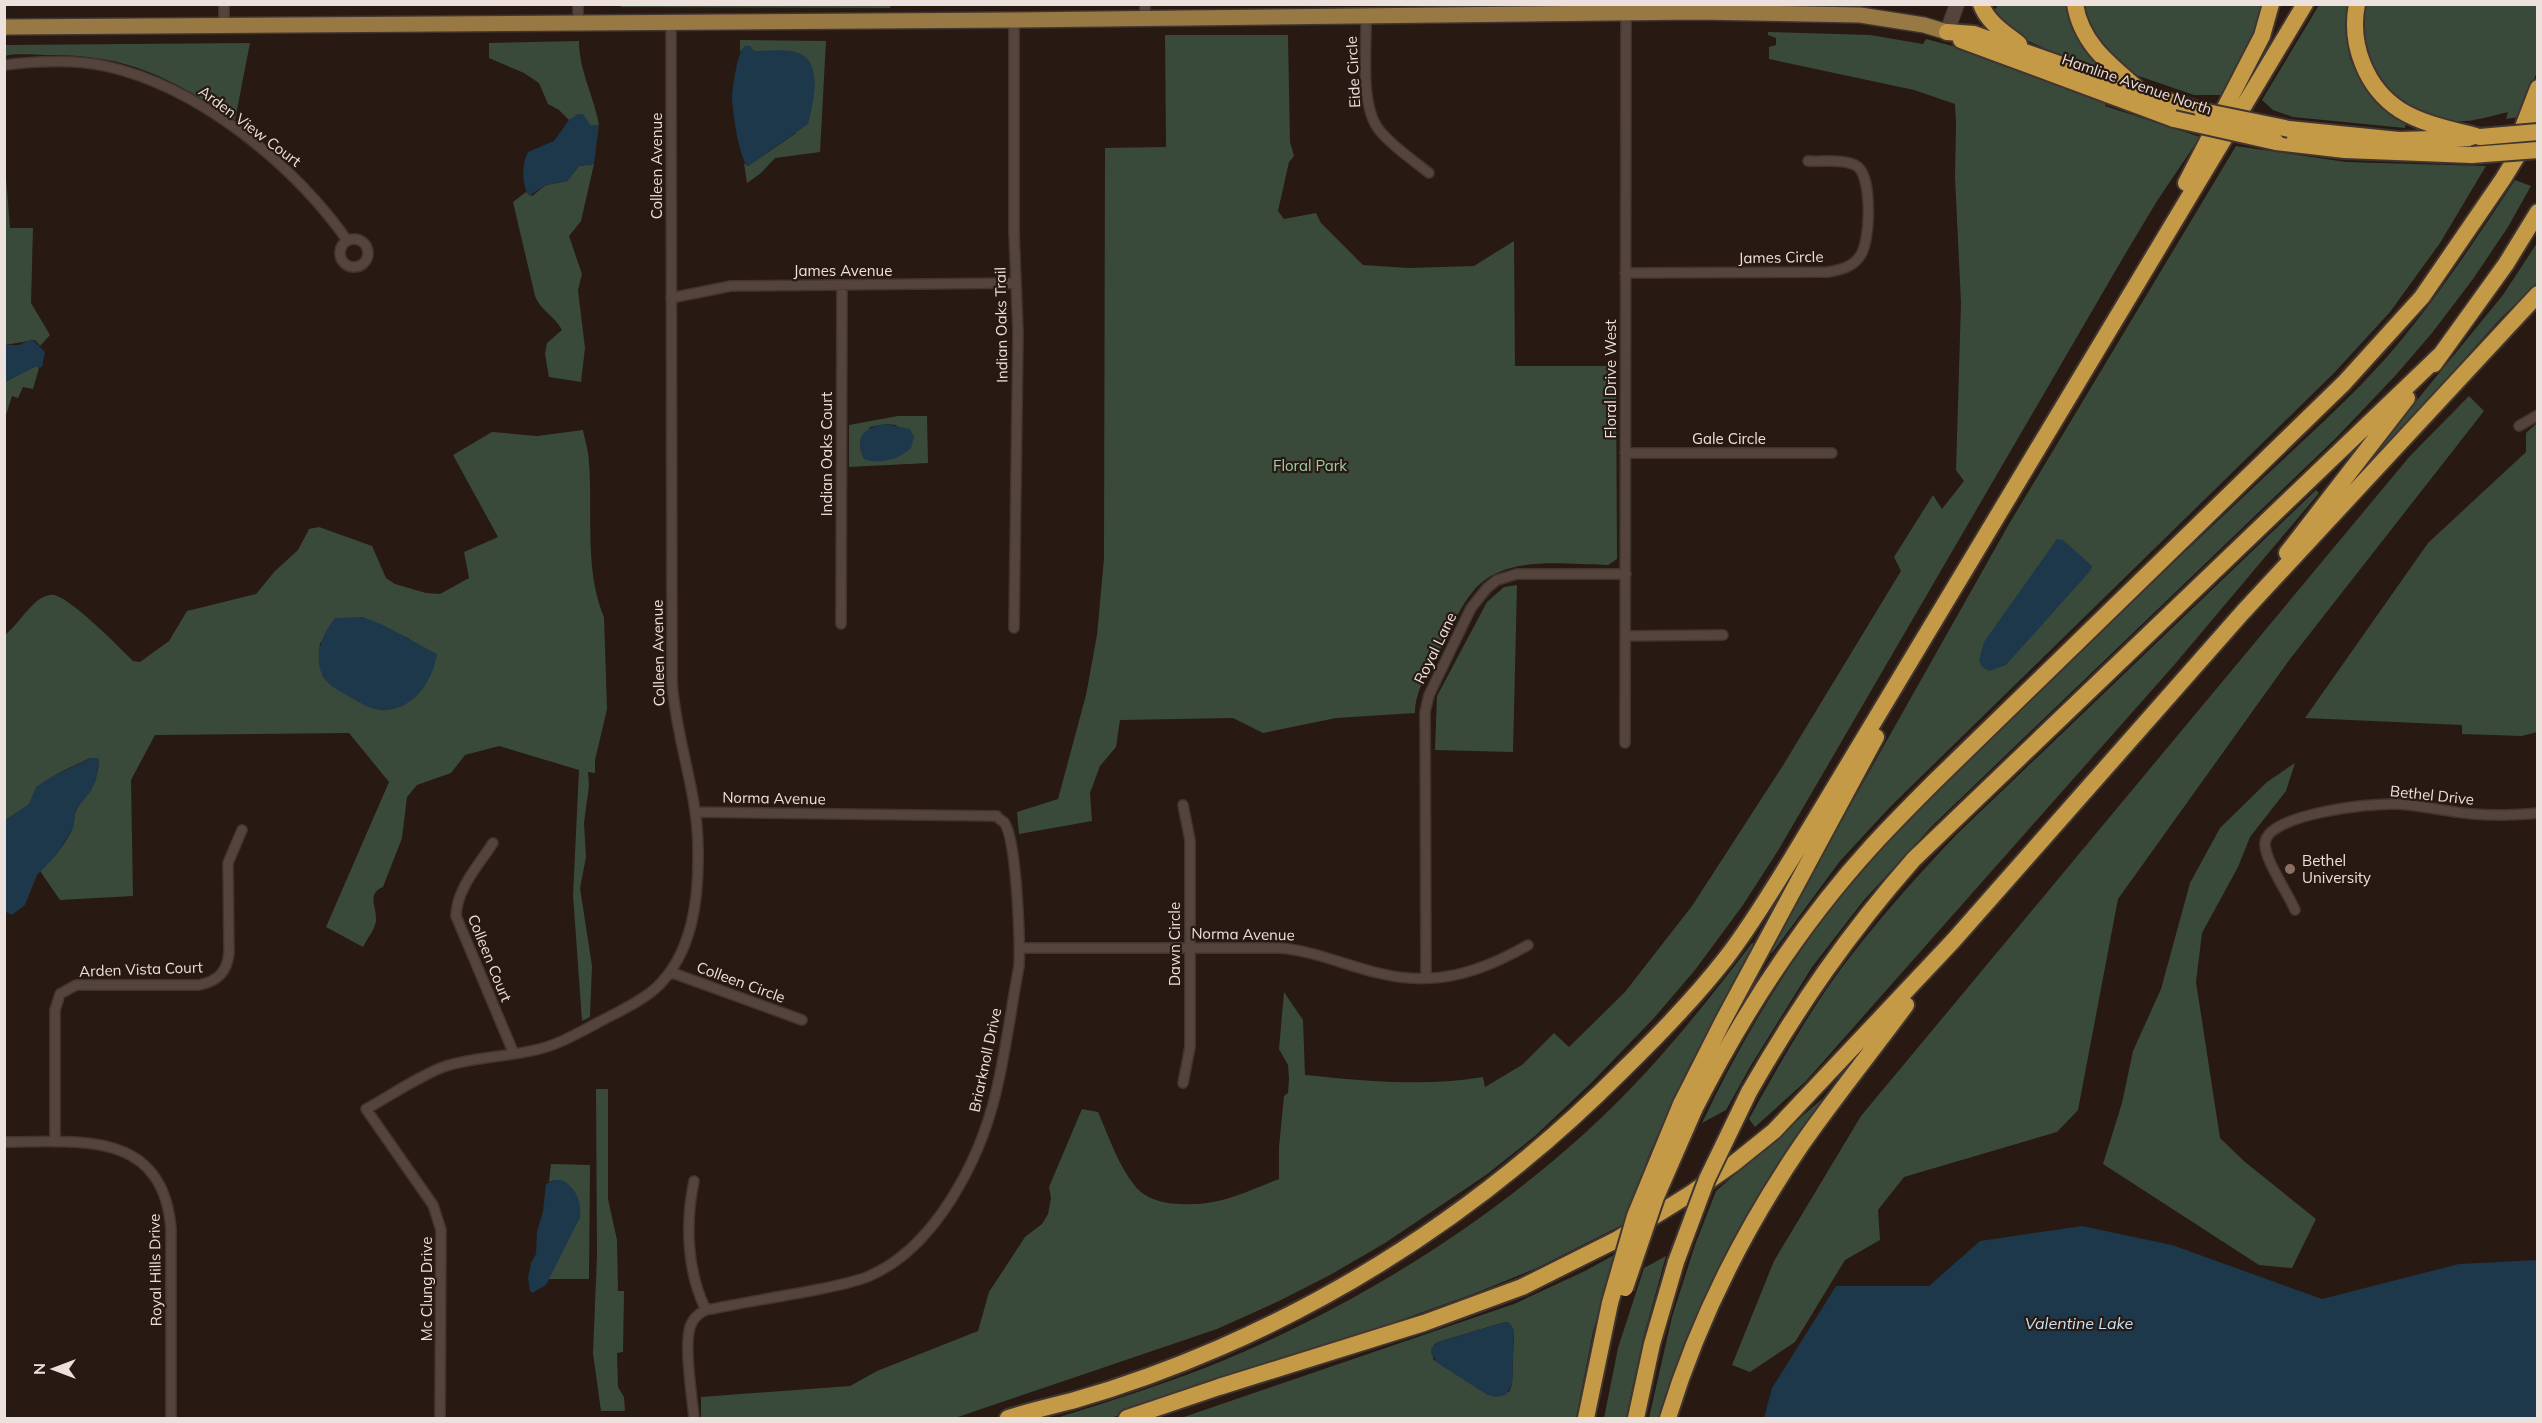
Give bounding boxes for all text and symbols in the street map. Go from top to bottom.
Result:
street label: Eide Circle [1342,36,1364,108]
street label: Hamline Avenue North [2059,49,2215,119]
street label: Arden View Court [195,81,305,171]
street label: Colleen Avenue [647,113,666,219]
street label: James Circle [1738,247,1824,267]
street label: James Avenue [794,261,892,280]
street label: Indian Oaks Trail [990,267,1012,383]
street label: Floral Drive West [1601,319,1620,439]
street label: Indian Oaks Court [817,392,836,516]
street label: Gale Circle [1692,429,1766,448]
park label: Floral Park [1273,456,1347,475]
street label: Colleen Avenue [648,599,668,707]
street label: Royal Lane [1410,609,1460,687]
street label: Bethel Drive [2389,781,2475,809]
street label: Norma Avenue [722,788,826,808]
place label: Bethel University [2302,851,2371,887]
marker: Bethel University [2283,862,2297,876]
street label: Dawn Circle [1165,902,1184,986]
street label: Colleen Court [464,912,516,1004]
street label: Norma Avenue [1191,924,1295,944]
street label: Arden Vista Court [79,957,203,981]
street label: Colleen Circle [694,957,788,1007]
street label: Briarknoll Drive [965,1006,1005,1114]
street label: Royal Hills Drive [145,1213,165,1327]
street label: Mc Clung Drive [417,1237,436,1341]
water label: Valentine Lake [2025,1313,2134,1333]
north arrow [24,1339,84,1399]
text: N [29,1363,49,1375]

